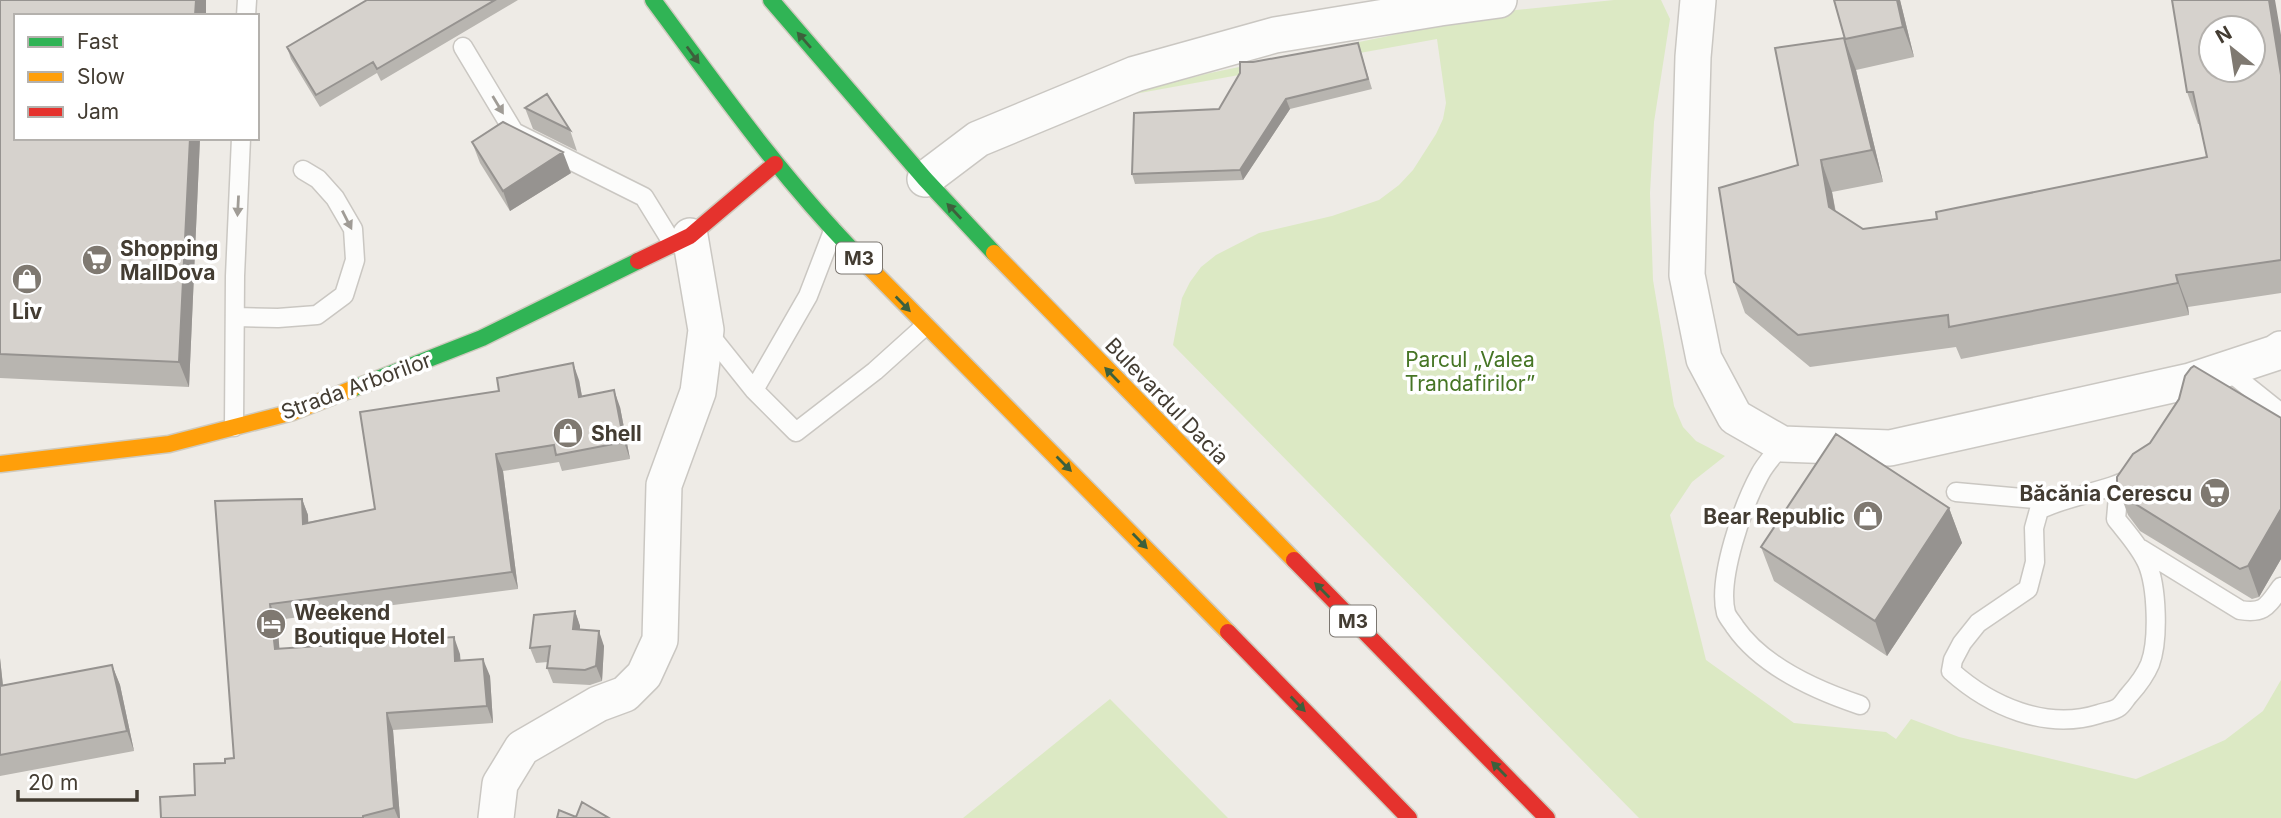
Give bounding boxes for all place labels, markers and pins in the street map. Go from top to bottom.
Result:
place label: Shopping MallDova [120,236,218,285]
supermarket icon: Shopping MallDova [80,243,114,277]
shop icon: Liv [10,262,44,296]
place label: Liv [12,299,42,324]
shop icon: Shell [551,416,585,450]
place label: Shell [591,421,642,446]
supermarket icon: Băcănia Cerescu [2198,476,2232,510]
place label: Băcănia Cerescu [2019,481,2192,506]
shop icon: Bear Republic [1851,499,1885,533]
place label: Bear Republic [1703,504,1845,529]
place label: Weekend Boutique Hotel [294,600,445,649]
hotel icon: Weekend Boutique Hotel [254,607,288,641]

